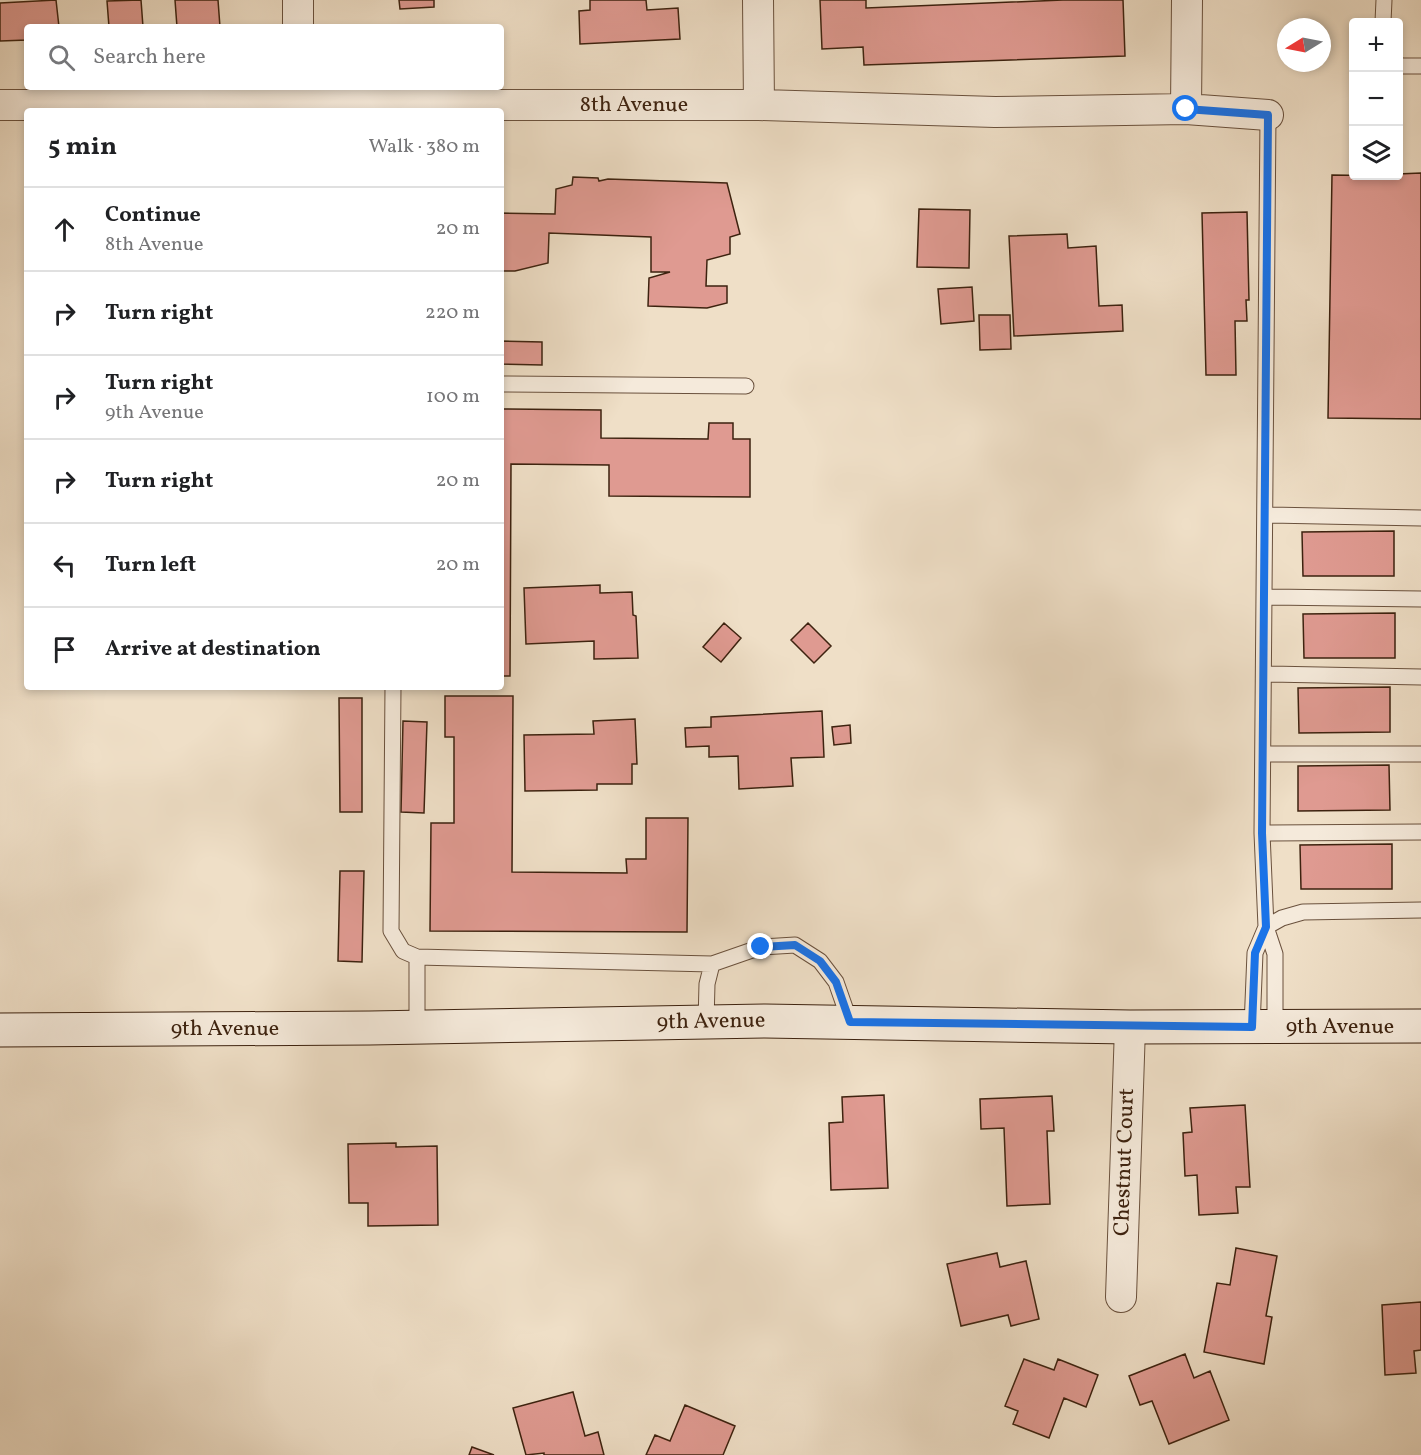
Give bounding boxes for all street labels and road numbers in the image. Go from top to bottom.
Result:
street label: 8th Avenue [580,90,688,121]
street label: 9th Avenue [656,1006,766,1038]
street label: 9th Avenue [1286,1012,1394,1043]
street label: 9th Avenue [171,1014,279,1045]
street label: Chestnut Court [1107,1087,1143,1237]

